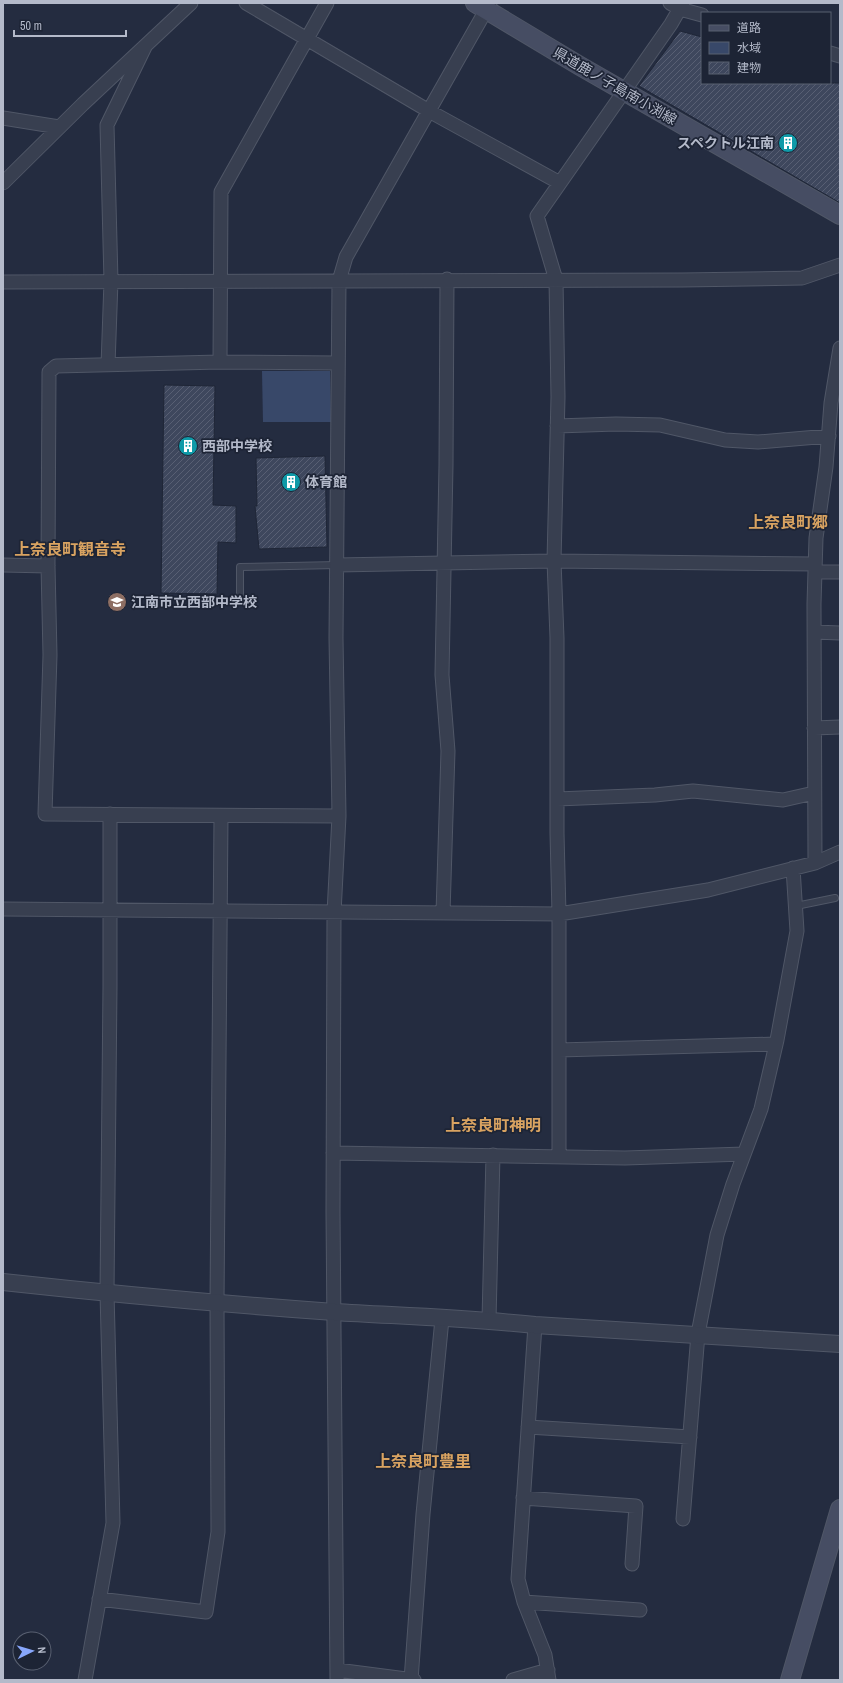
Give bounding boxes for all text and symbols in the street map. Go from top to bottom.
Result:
scale bar [14,12,126,38]
legend [701,12,831,84]
text: 50 m [20,18,42,34]
text: 道路 [737,20,761,36]
text: 水域 [737,40,761,56]
street label: 県道鹿ノ子島南小渕線 [550,43,680,129]
text: 建物 [737,60,761,76]
building icon: スペクトル江南 [777,132,799,154]
place label: スペクトル江南 [677,134,774,152]
building icon: 西部中学校 [177,435,199,457]
place label: 西部中学校 [202,437,272,455]
building icon: 体育館 [280,471,302,493]
place label: 体育館 [305,473,347,491]
district label: 上奈良町郷 [748,511,828,533]
district label: 上奈良町観音寺 [14,538,126,560]
school or university icon: 江南市立西部中学校 [106,591,128,613]
place label: 江南市立西部中学校 [131,593,257,611]
district label: 上奈良町神明 [445,1114,541,1136]
district label: 上奈良町豊里 [375,1450,471,1472]
north arrow [12,1631,52,1671]
text: N [35,1646,49,1654]

